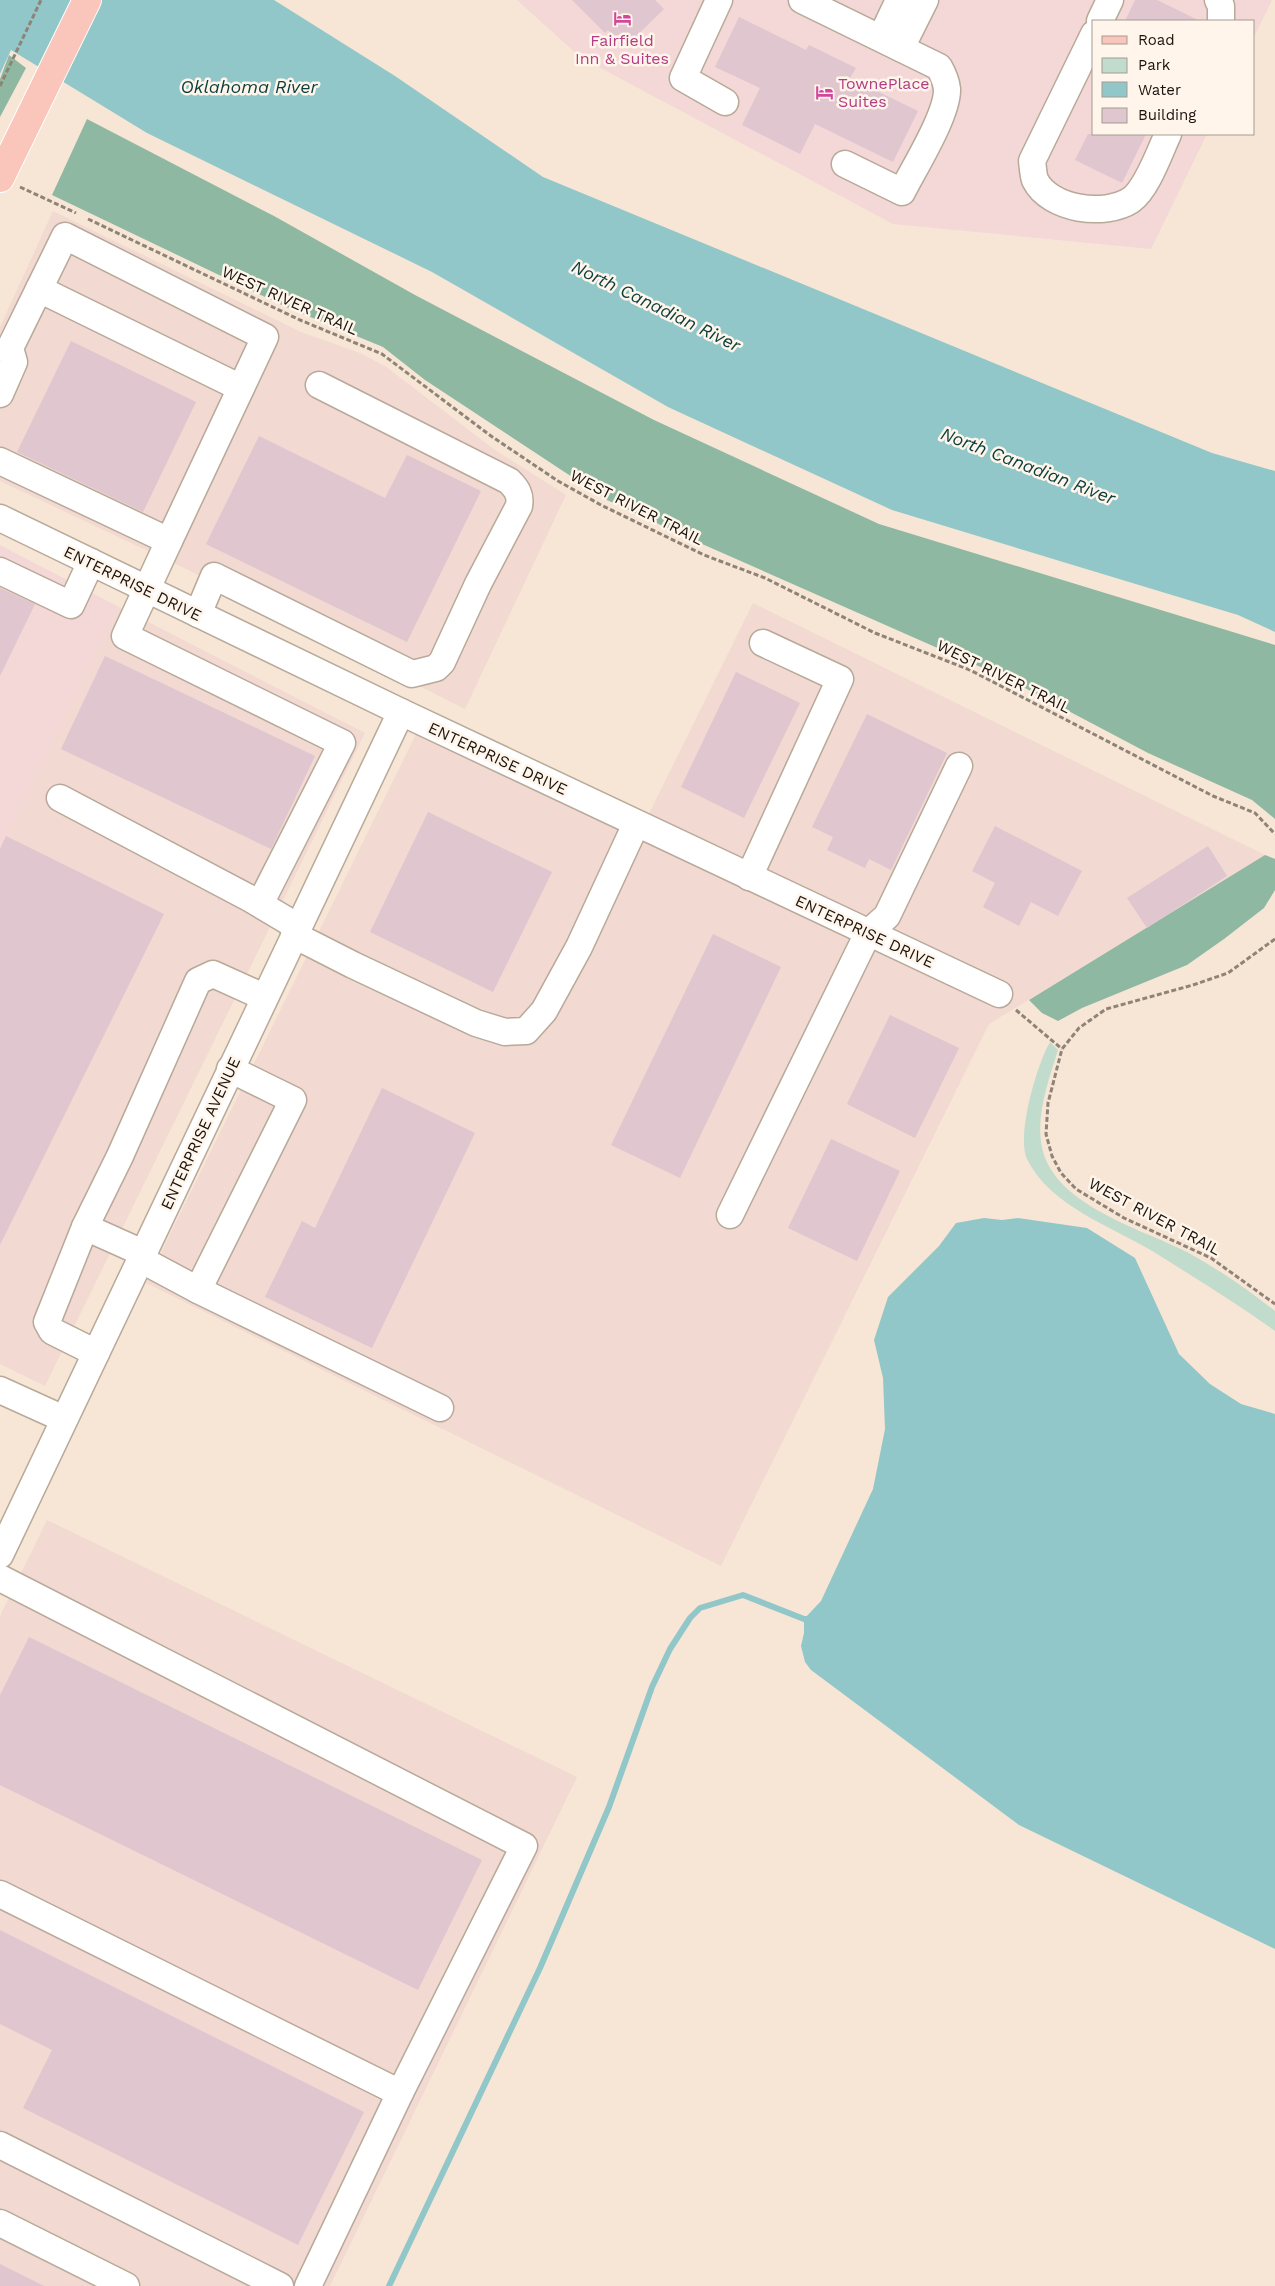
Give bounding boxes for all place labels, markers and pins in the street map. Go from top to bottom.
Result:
hotel icon: Fairfield Inn & Suites [612,9,632,29]
place label: Fairfield Inn & Suites [575,31,669,68]
place label: TownePlace Suites [838,74,930,111]
hotel icon: TownePlace Suites [814,82,834,102]

